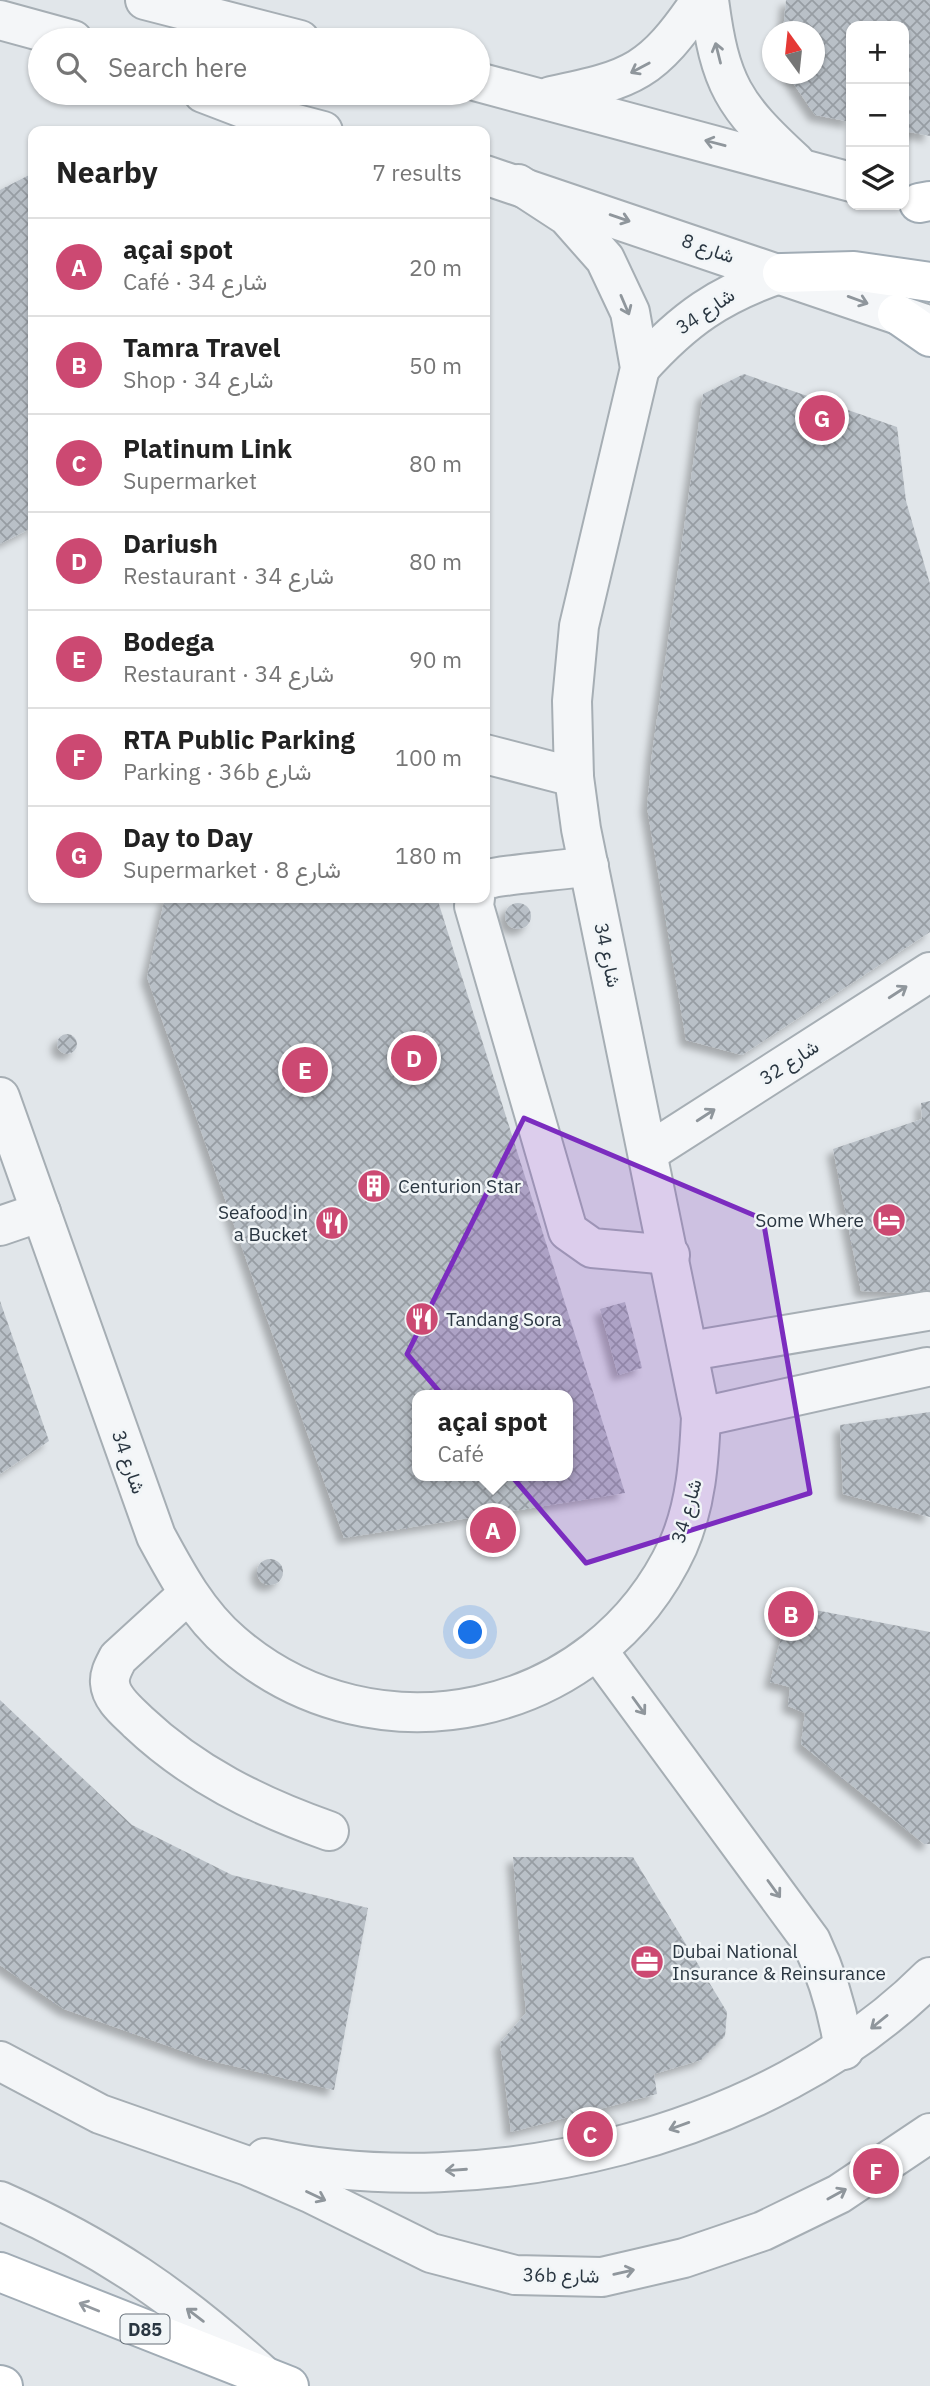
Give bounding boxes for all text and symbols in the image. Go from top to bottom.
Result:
north arrow [762,21,825,84]
map controls [846,21,909,210]
button: + [846,21,909,84]
search box [28,28,490,105]
one-way arrow [711,42,724,65]
icon: search [52,48,90,86]
text: Search here [108,50,247,84]
one-way arrow [630,62,651,76]
button: − [846,84,909,147]
one-way arrow [704,136,727,149]
button: layers [846,147,909,210]
text: Nearby [56,152,158,191]
text: 7 results [372,157,462,187]
one-way arrow [608,213,630,225]
street label: شارع 8 [678,228,737,269]
text: açai spot [123,232,233,266]
text: A [71,252,87,282]
text: 20 m [409,252,462,282]
text: Café · شارع 34 [123,266,267,296]
street label: شارع 34 [671,283,739,340]
one-way arrow [620,294,633,315]
one-way arrow [846,295,868,307]
text: Tamra Travel [123,330,280,364]
text: B [71,350,87,380]
text: 50 m [409,350,462,380]
text: Shop · شارع 34 [123,364,273,394]
pin: G [799,392,845,444]
text: Platinum Link [123,431,292,465]
text: C [72,448,86,478]
text: 80 m [409,448,462,478]
text: Supermarket [123,465,257,495]
text: Dariush [123,526,218,560]
text: D [71,546,87,576]
text: 80 m [409,546,462,576]
text: Restaurant · شارع 34 [123,560,334,590]
text: Bodega [123,624,215,658]
text: E [72,644,86,674]
text: 90 m [409,644,462,674]
text: Restaurant · شارع 34 [123,658,334,688]
text: RTA Public Parking [123,722,355,756]
text: F [72,742,86,772]
text: 100 m [395,742,462,772]
text: Parking · 36b شارع [123,756,312,786]
text: Day to Day [123,820,253,854]
text: G [71,840,87,870]
text: 180 m [395,840,462,870]
text: Supermarket · شارع 8 [123,854,341,884]
street label: شارع 34 [588,920,627,990]
one-way arrow [887,985,907,999]
pin: D [391,1032,437,1084]
street label: شارع 32 [755,1034,824,1091]
pin: E [282,1044,328,1096]
one-way arrow [696,1108,715,1123]
building icon: Centurion Star [355,1167,393,1205]
place label: Centurion Star [398,1174,521,1198]
place label: Seafood in a Bucket [218,1200,308,1246]
hotel icon: Some Where [870,1201,908,1239]
restaurant icon: Seafood in a Bucket [313,1204,351,1242]
place label: Some Where [755,1208,864,1232]
restaurant icon: Tandang Sora [403,1300,441,1338]
place label: Tandang Sora [446,1307,562,1331]
popup [412,1390,573,1481]
text: açai spot [438,1404,547,1438]
street label: شارع 34 [106,1427,151,1497]
text: Café [438,1438,484,1468]
street label: شارع 34 [665,1476,708,1546]
pin: A [470,1504,516,1556]
pin: B [768,1588,814,1640]
your location [453,1615,487,1649]
one-way arrow [631,1696,646,1715]
one-way arrow [766,1879,781,1898]
place label: Dubai National Insurance & Reinsurance [672,1939,886,1985]
office icon: Dubai National Insurance & Reinsurance [628,1943,666,1981]
one-way arrow [870,2014,888,2029]
pin: C [567,2108,613,2160]
one-way arrow [668,2121,690,2133]
pin: F [853,2145,899,2197]
one-way arrow [446,2164,468,2177]
one-way arrow [826,2187,847,2200]
one-way arrow [305,2189,326,2203]
street label: 36b شارع [523,2262,599,2289]
one-way arrow [612,2265,635,2278]
one-way arrow [79,2299,100,2312]
one-way arrow [185,2308,204,2323]
road number: D85 [120,2314,170,2344]

